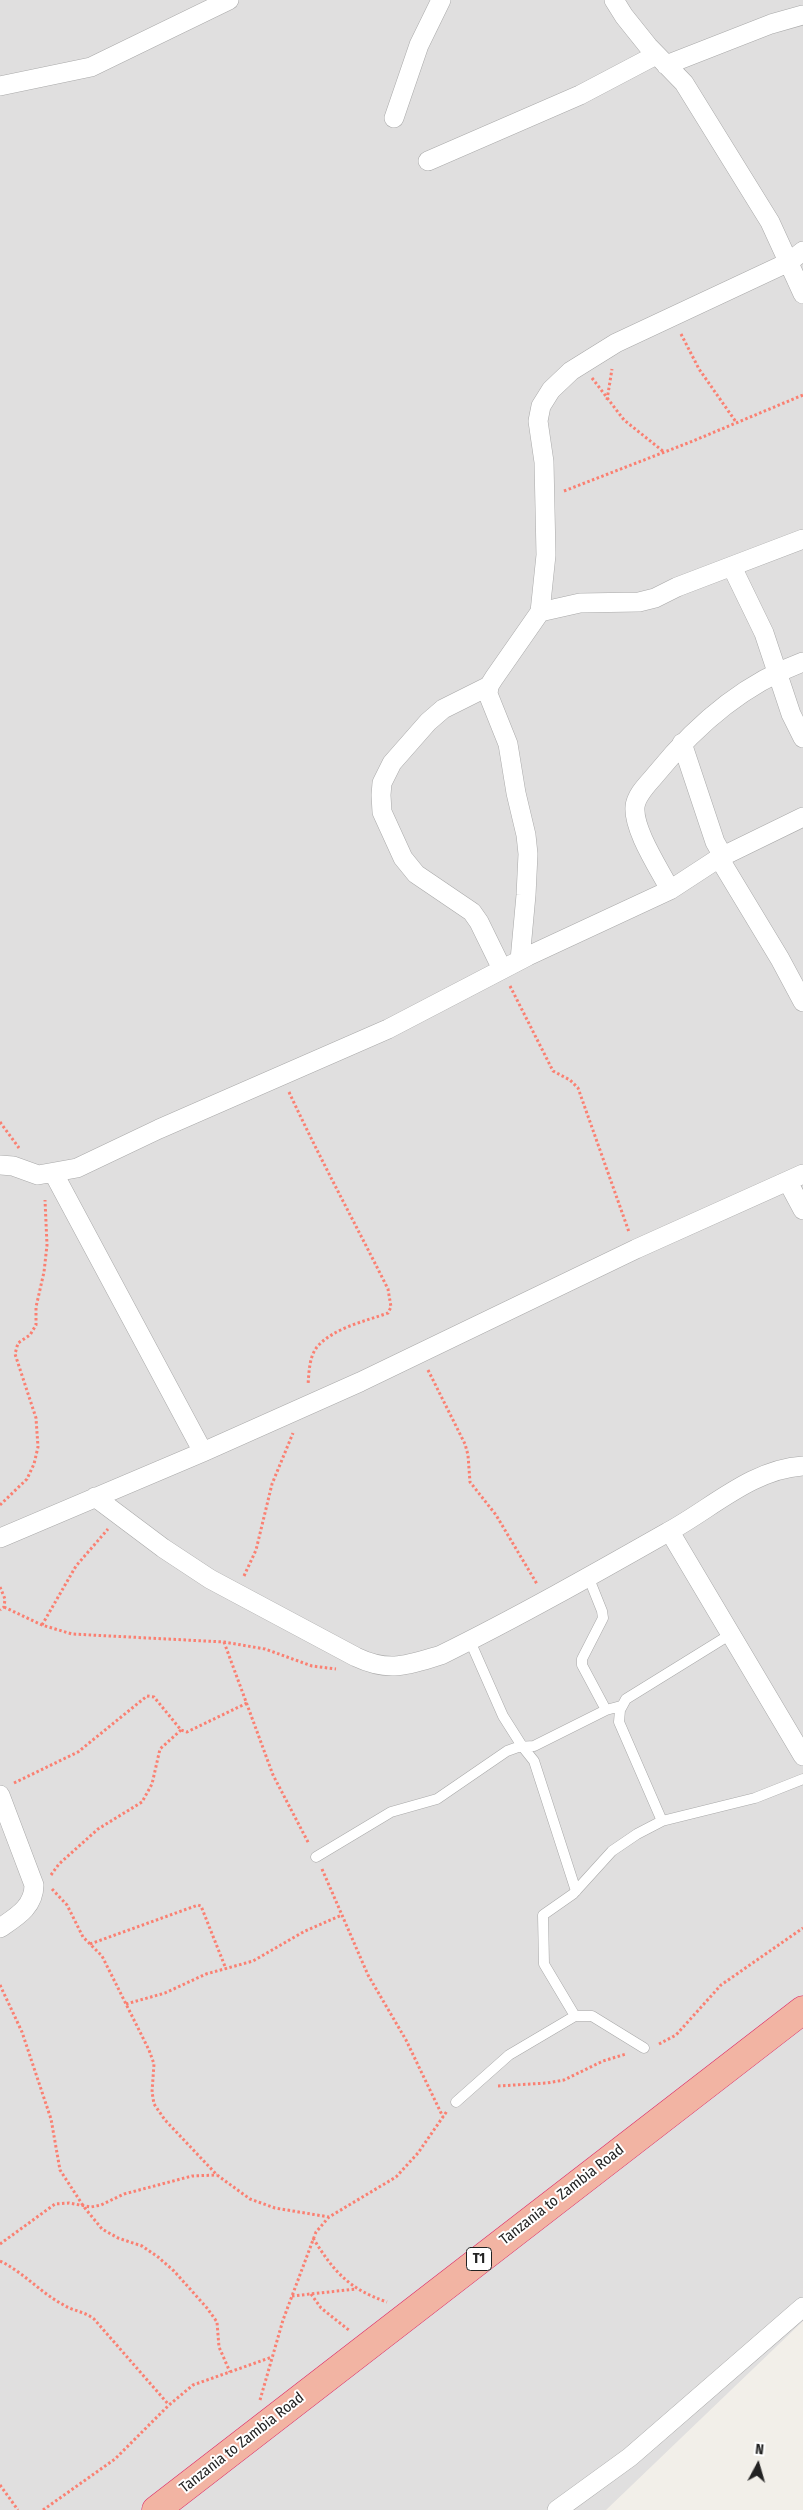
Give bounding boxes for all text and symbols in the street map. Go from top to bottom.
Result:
street label: Tanzania to Zambia Road [496,2141,628,2249]
road number: T1 [466,2248,492,2270]
street label: Tanzania to Zambia Road [176,2389,308,2497]
north arrow [733,2440,783,2490]
text: N [755,2441,765,2458]

